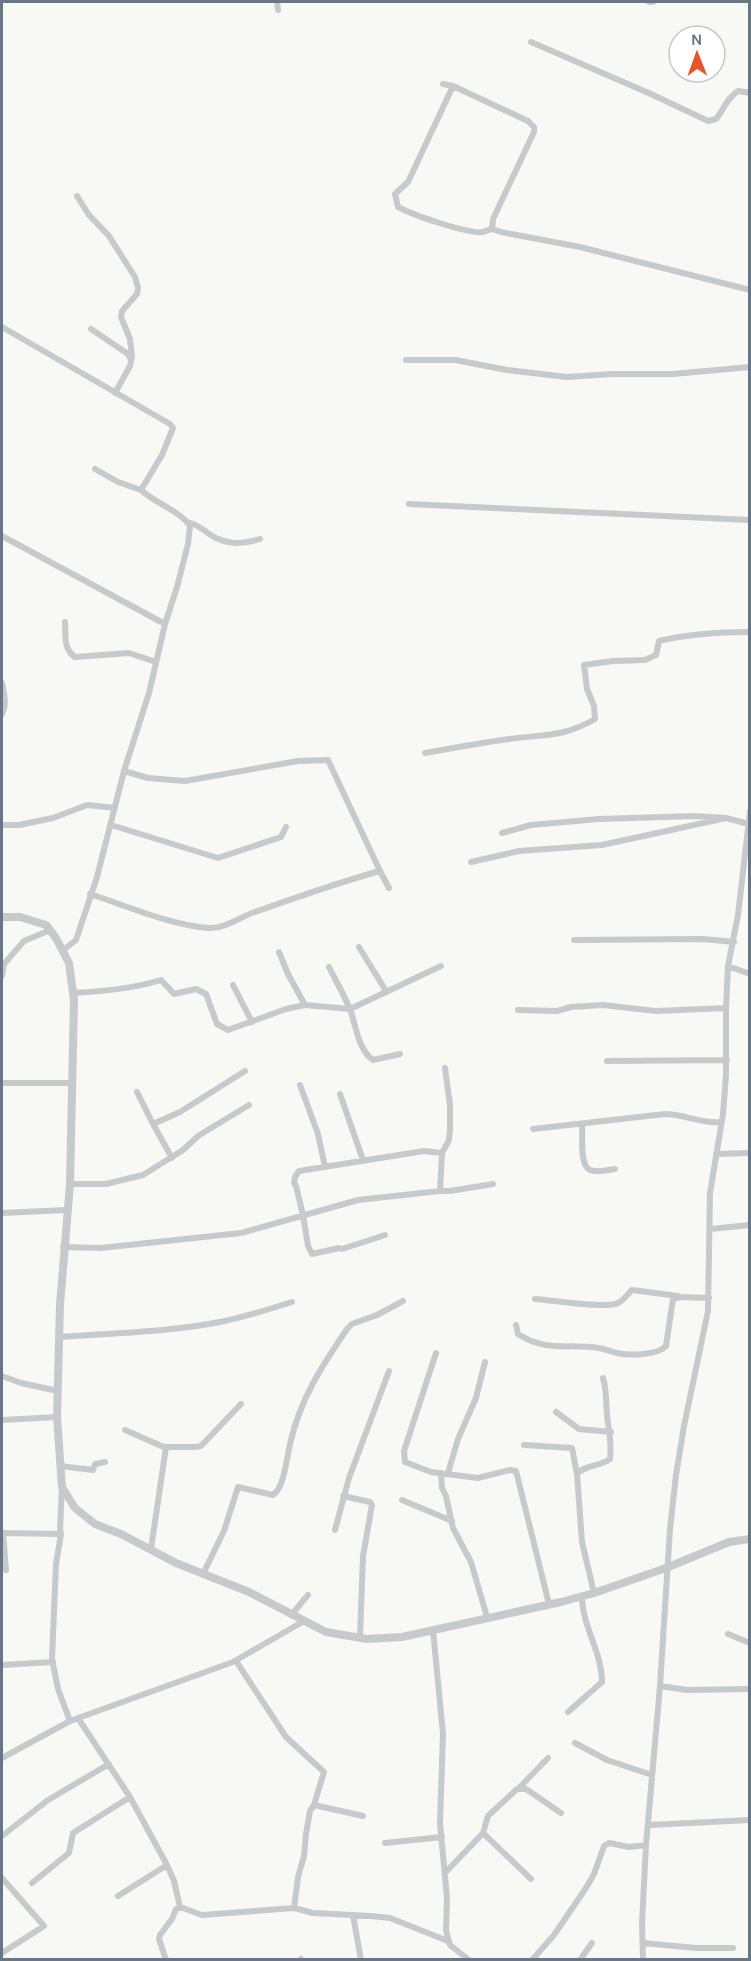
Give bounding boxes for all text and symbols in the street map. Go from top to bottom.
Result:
north arrow [667,24,727,84]
text: N [691,30,703,49]

